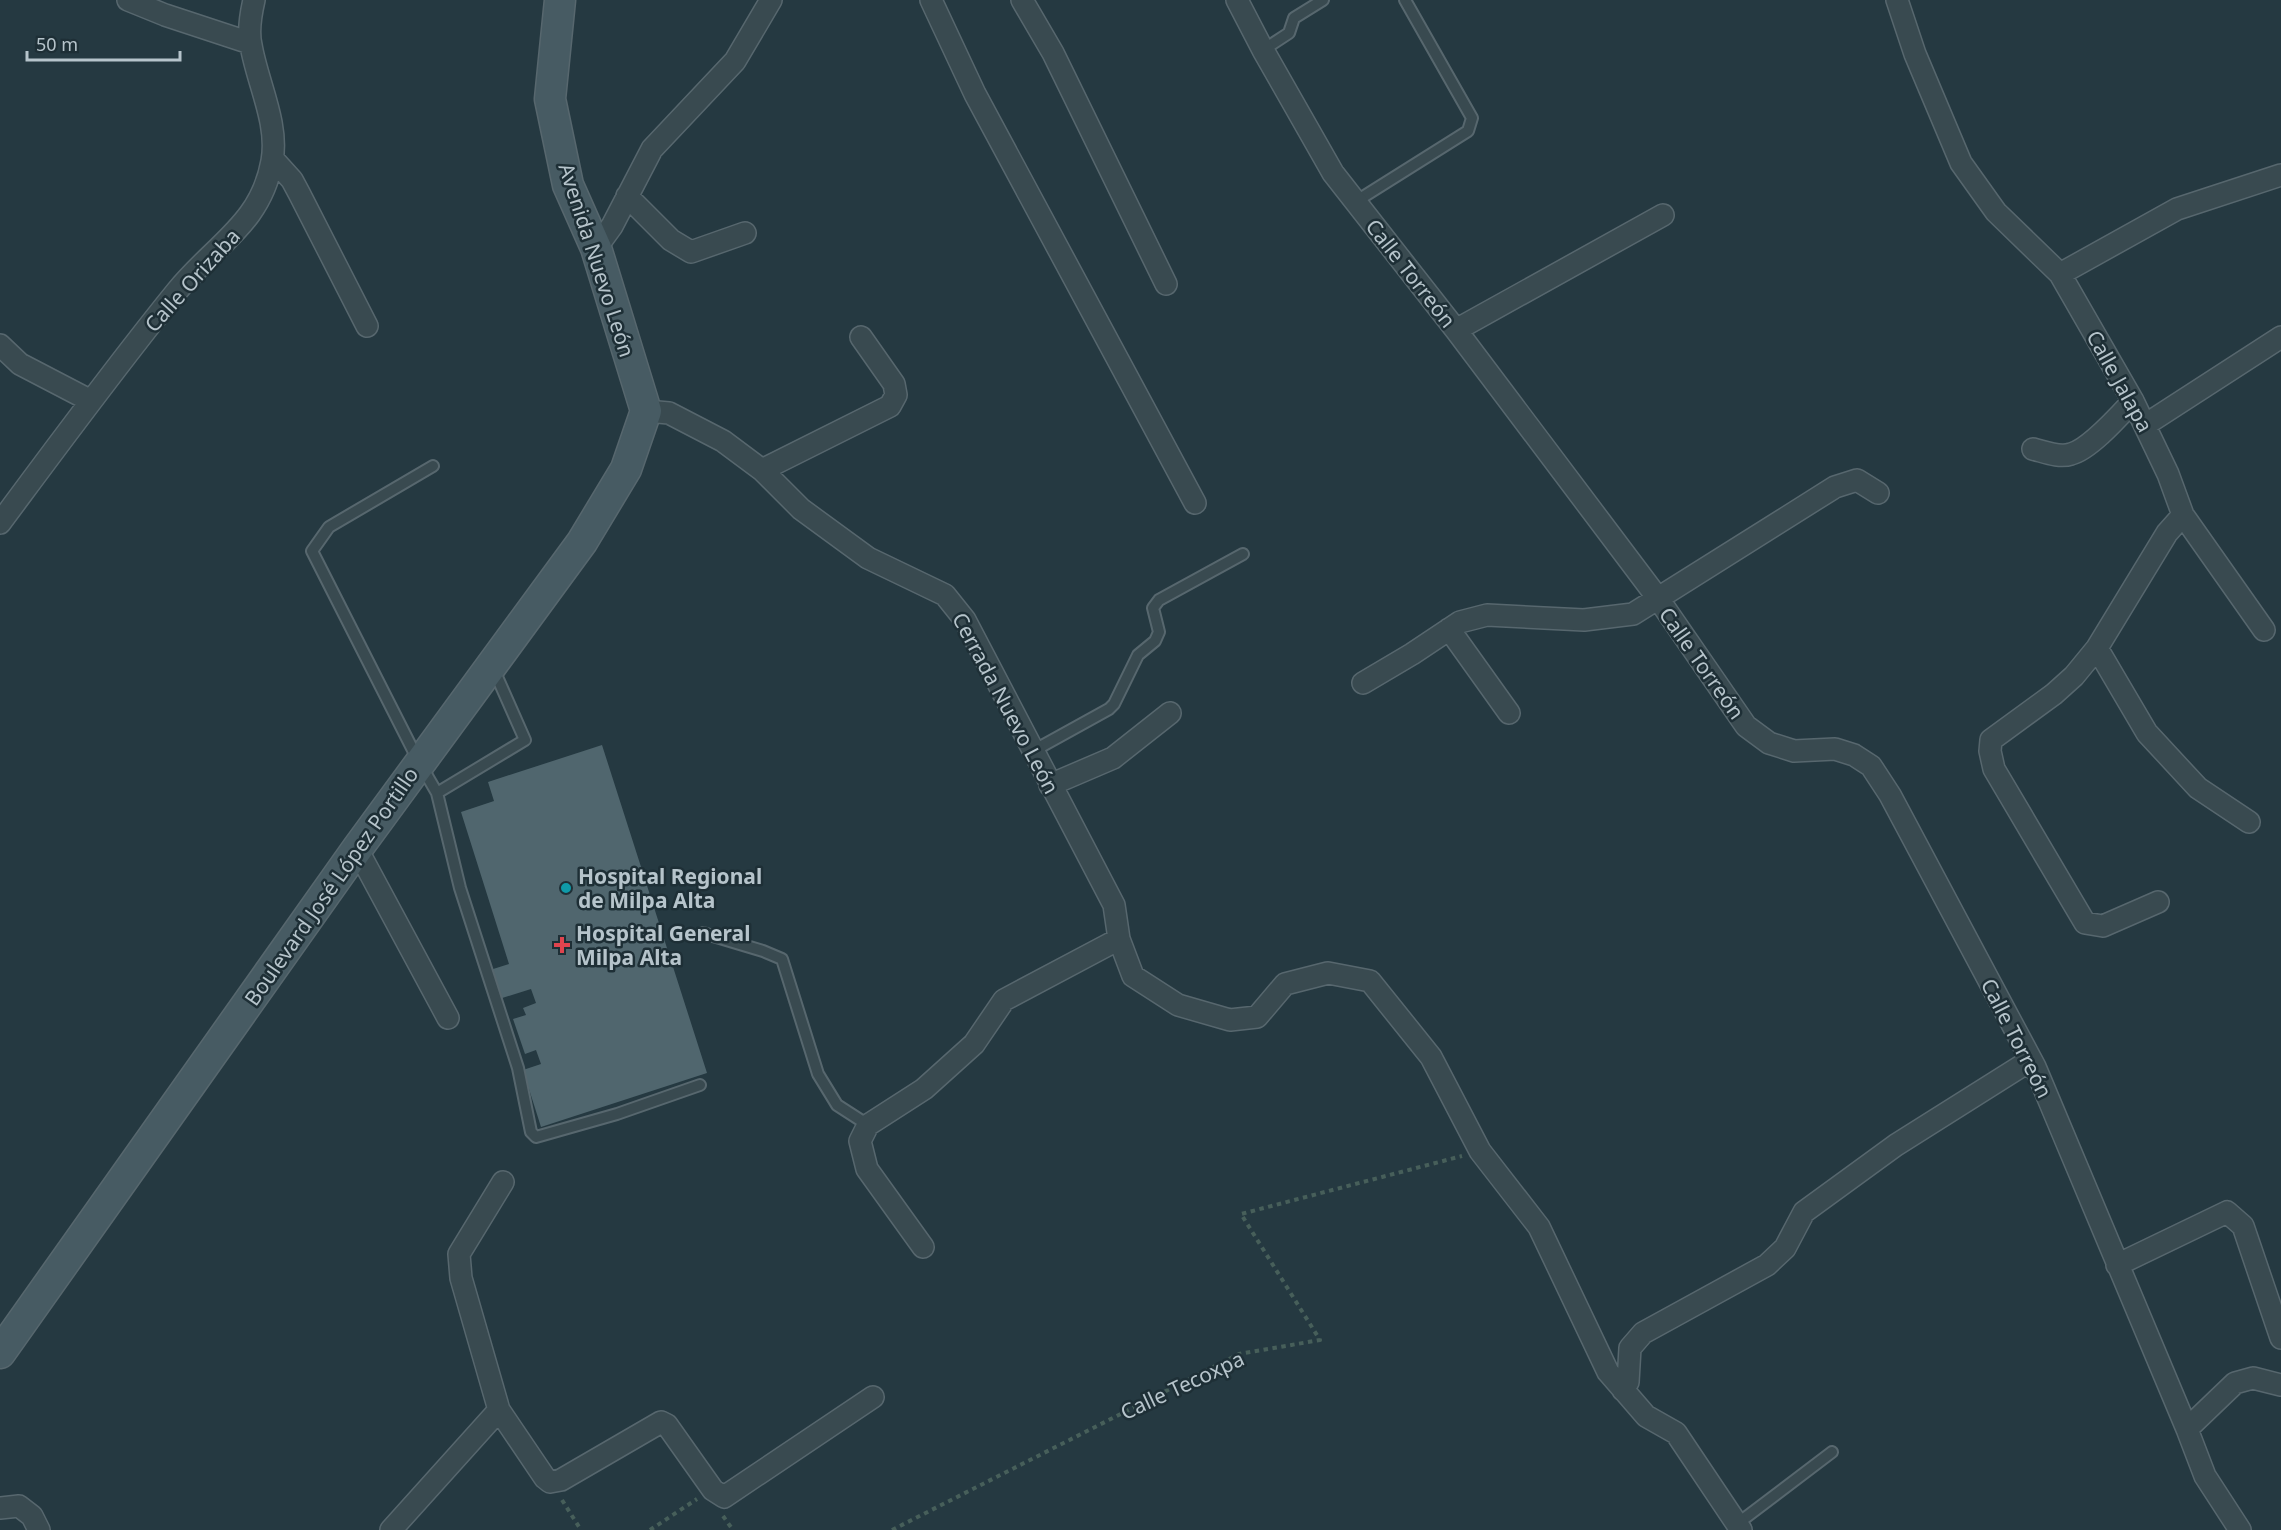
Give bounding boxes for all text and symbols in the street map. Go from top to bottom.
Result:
scale bar [27,24,180,62]
text: 50 m [36,32,78,56]
street label: Avenida Nuevo León [552,160,642,360]
street label: Calle Torreón [1360,213,1462,333]
street label: Calle Orizaba [138,222,246,338]
street label: Calle Jalapa [2080,325,2160,437]
street label: Calle Torreón [1653,601,1751,725]
street label: Cerrada Nuevo León [946,607,1066,799]
street label: Boulevard José López Portillo [238,761,424,1011]
place label: Hospital Regional de Milpa Alta [578,862,762,914]
marker: Hospital Regional de Milpa Alta [559,881,573,895]
place label: Hospital General Milpa Alta [576,919,750,971]
marker: Hospital General Milpa Alta [553,936,571,954]
street label: Calle Torreón [1975,973,2059,1103]
street label: Calle Tecoxpa [1116,1344,1248,1426]

